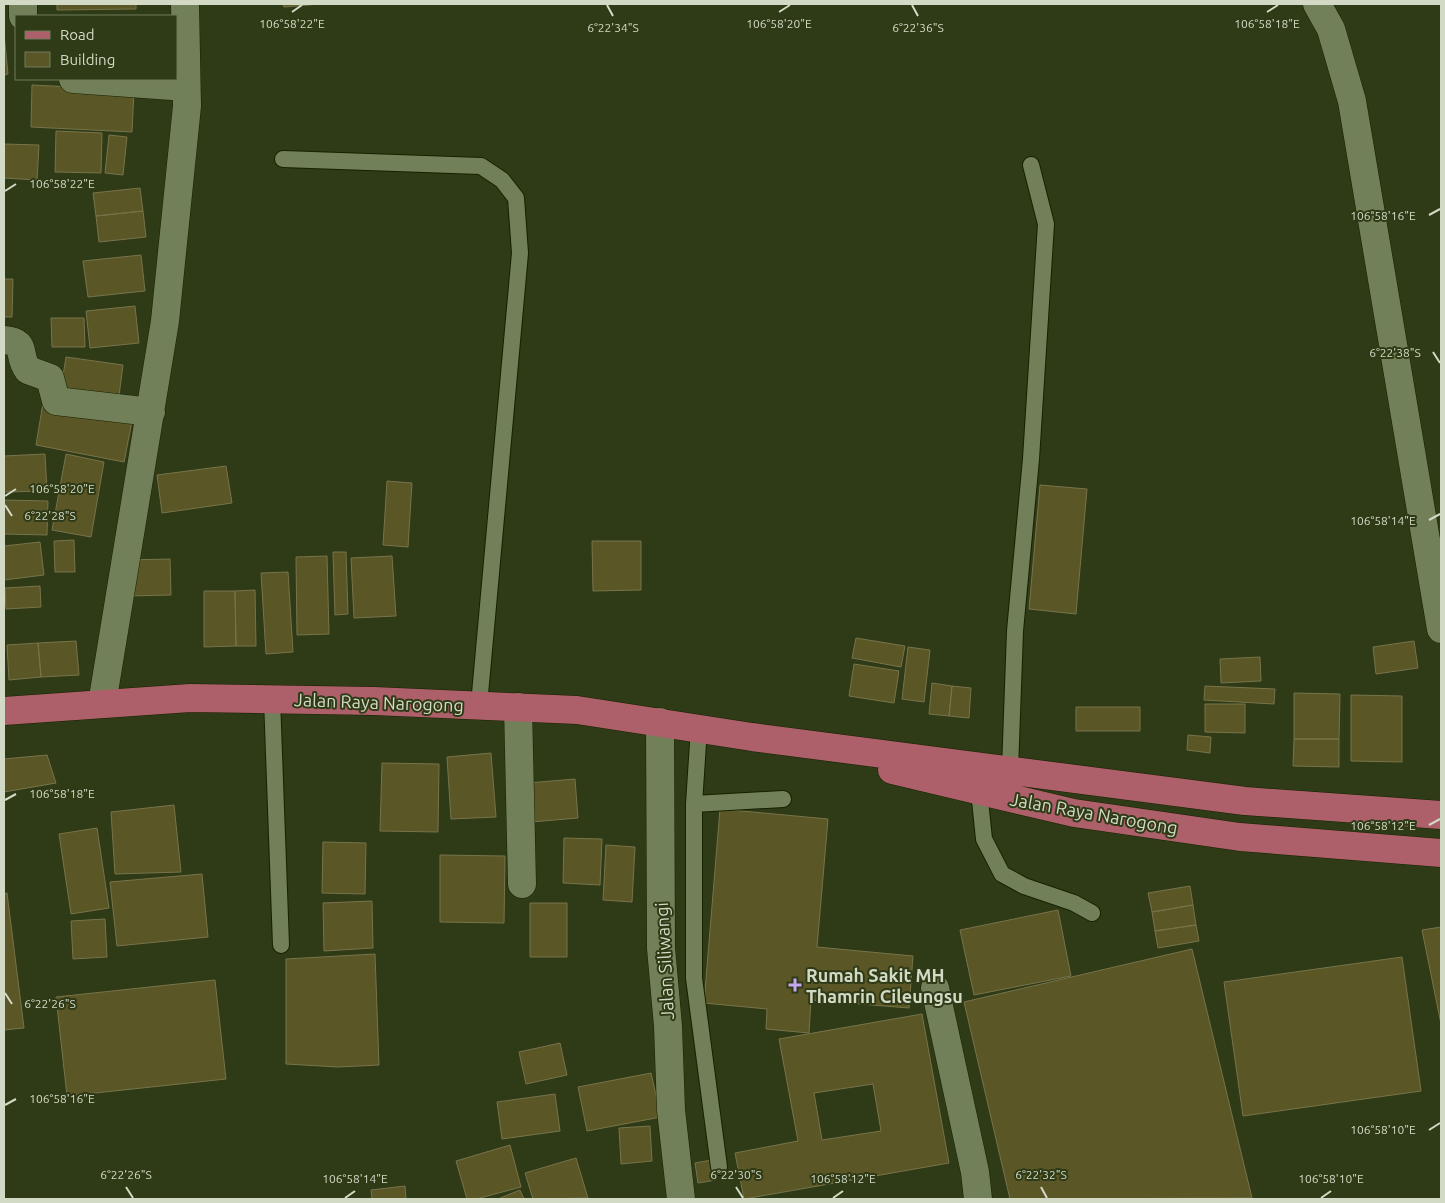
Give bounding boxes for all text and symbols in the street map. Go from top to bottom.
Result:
legend [15,15,178,80]
text: 106°58'22"E [259,17,325,30]
text: 106°58'20"E [746,17,812,30]
text: 106°58'18"E [1234,17,1300,30]
text: 6°22'34"S [587,21,639,34]
text: 6°22'36"S [892,21,944,34]
text: Road [60,26,95,43]
text: Building [60,51,115,68]
text: 106°58'22"E [29,177,95,190]
text: 106°58'16"E [1350,209,1416,222]
text: 6°22'38"S [1369,346,1421,359]
text: 106°58'20"E [29,482,95,495]
text: 6°22'28"S [24,509,76,522]
text: 106°58'14"E [1350,514,1416,527]
street label: Jalan Raya Narogong [294,689,464,715]
text: 106°58'18"E [29,787,95,800]
street label: Jalan Raya Narogong [1009,788,1179,838]
text: 106°58'12"E [1350,819,1416,832]
street label: Jalan Siliwangi [651,902,677,1020]
place label: Rumah Sakit MH Thamrin Cileungsu [806,965,963,1006]
marker: Rumah Sakit MH Thamrin Cileungsu [788,978,802,992]
text: 6°22'26"S [24,997,76,1010]
text: 106°58'16"E [29,1092,95,1105]
text: 106°58'10"E [1350,1123,1416,1136]
text: 6°22'26"S [100,1168,152,1181]
text: 6°22'30"S [710,1168,762,1181]
text: 6°22'32"S [1015,1168,1067,1181]
text: 106°58'14"E [322,1172,388,1185]
text: 106°58'12"E [810,1172,876,1185]
text: 106°58'10"E [1298,1172,1364,1185]

